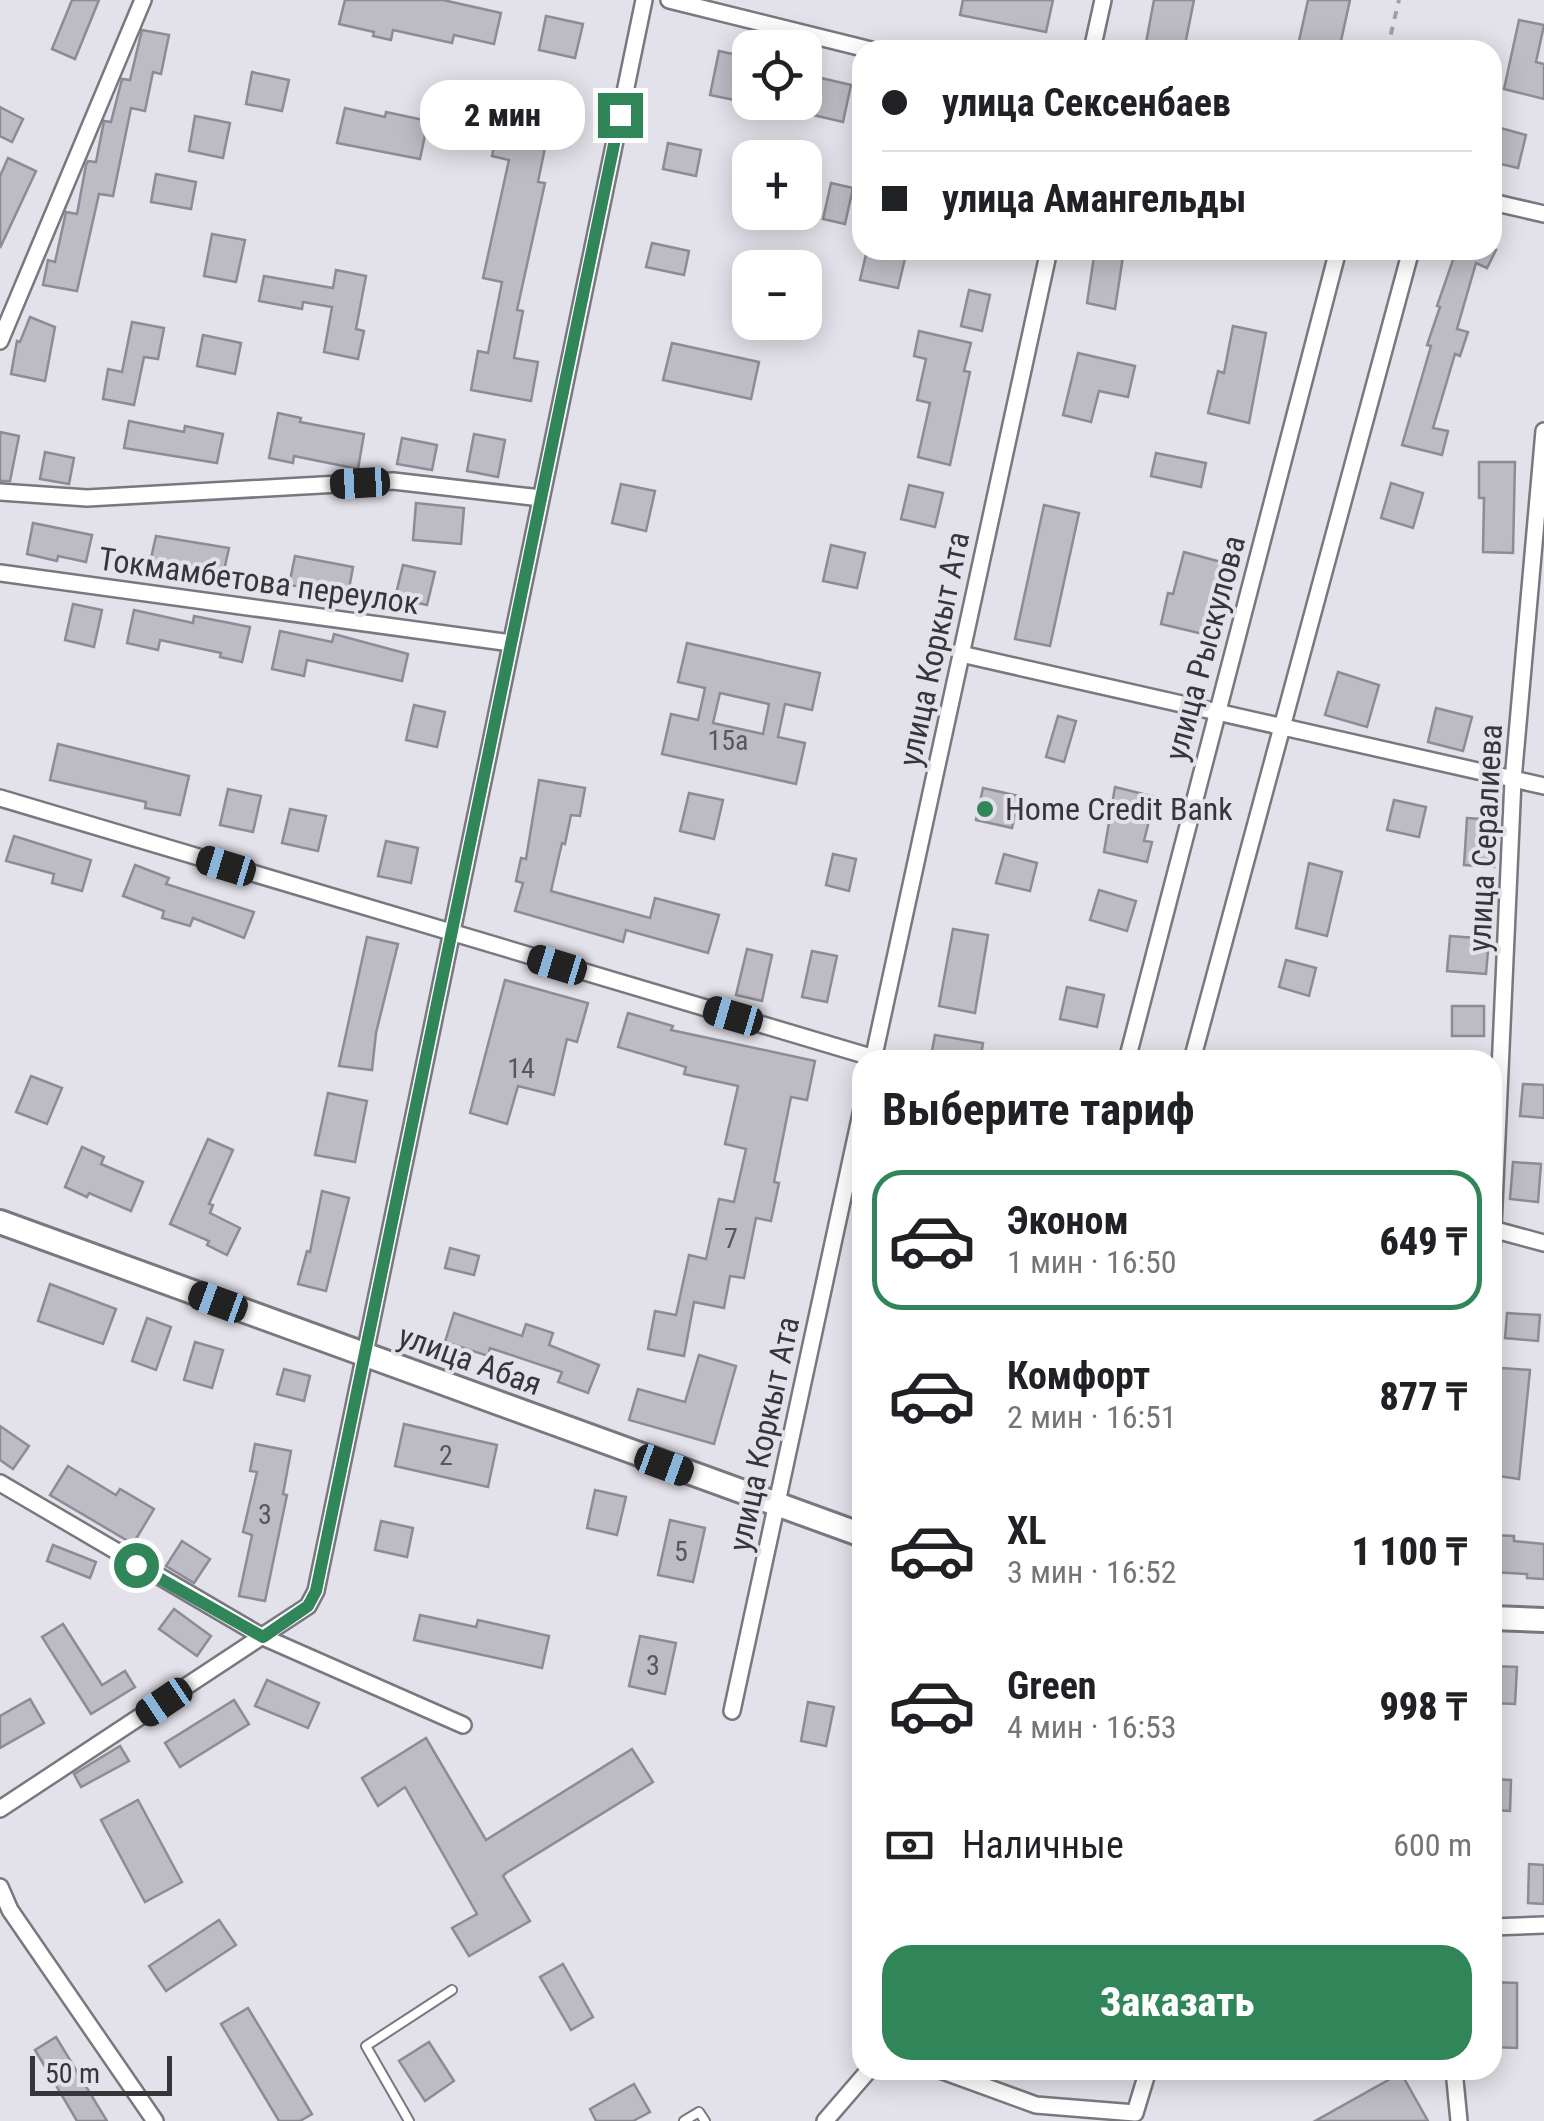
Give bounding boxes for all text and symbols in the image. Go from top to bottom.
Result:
map controls [732,30,822,340]
button: locate [732,30,822,120]
callout: 2 мин [420,80,585,150]
text: улица Сексенбаев [942,81,1231,125]
route end [598,93,643,138]
text: 2 мин [464,96,541,134]
button: + [732,140,822,230]
text: улица Амангельды [942,177,1246,221]
button: − [732,250,822,340]
car [329,466,391,500]
street label: улица Коркыт Ата [891,528,977,770]
street label: улица Рыскулова [1157,532,1253,764]
street label: Токмамбетова переулок [96,540,422,622]
street label: улица Сералиева [1460,723,1510,953]
house number: 15а [707,724,749,757]
place label: Home Credit Bank [1005,790,1233,828]
marker: Home Credit Bank [974,798,996,820]
car [193,843,259,889]
car [524,942,590,988]
car [700,993,766,1039]
house number: 14 [507,1052,535,1085]
text: Выберите тариф [882,1083,1195,1136]
icon: car [887,1195,977,1285]
text: Эконом [1007,1199,1129,1243]
text: 649 ₸ [1380,1220,1467,1264]
house number: 7 [724,1222,738,1255]
text: 1 мин · 16:50 [1007,1243,1177,1281]
car [185,1278,251,1326]
street label: улица Коркыт Ата [721,1313,807,1555]
street label: улица Абая [393,1317,547,1403]
icon: car [887,1350,977,1440]
text: Комфорт [1007,1354,1150,1398]
text: 877 ₸ [1380,1375,1467,1419]
text: 2 мин · 16:51 [1007,1398,1177,1436]
house number: 2 [439,1439,453,1472]
car [631,1441,697,1489]
house number: 3 [258,1498,272,1531]
icon: car [887,1505,977,1595]
text: XL [1007,1509,1046,1553]
text: 1 100 ₸ [1351,1530,1467,1574]
house number: 5 [674,1535,688,1568]
route start [114,1543,159,1588]
text: 3 мин · 16:52 [1007,1553,1177,1591]
house number: 3 [646,1649,660,1682]
icon: car [887,1660,977,1750]
text: Green [1007,1664,1097,1708]
car [131,1673,197,1731]
text: 998 ₸ [1380,1685,1467,1729]
text: 4 мин · 16:53 [1007,1708,1177,1746]
icon: cash [882,1818,937,1873]
text: Наличные [962,1823,1124,1867]
text: 600 m [1393,1826,1472,1864]
button: Заказать [882,1945,1472,2060]
scale bar [30,2051,172,2096]
text: 50 m [45,2057,100,2090]

